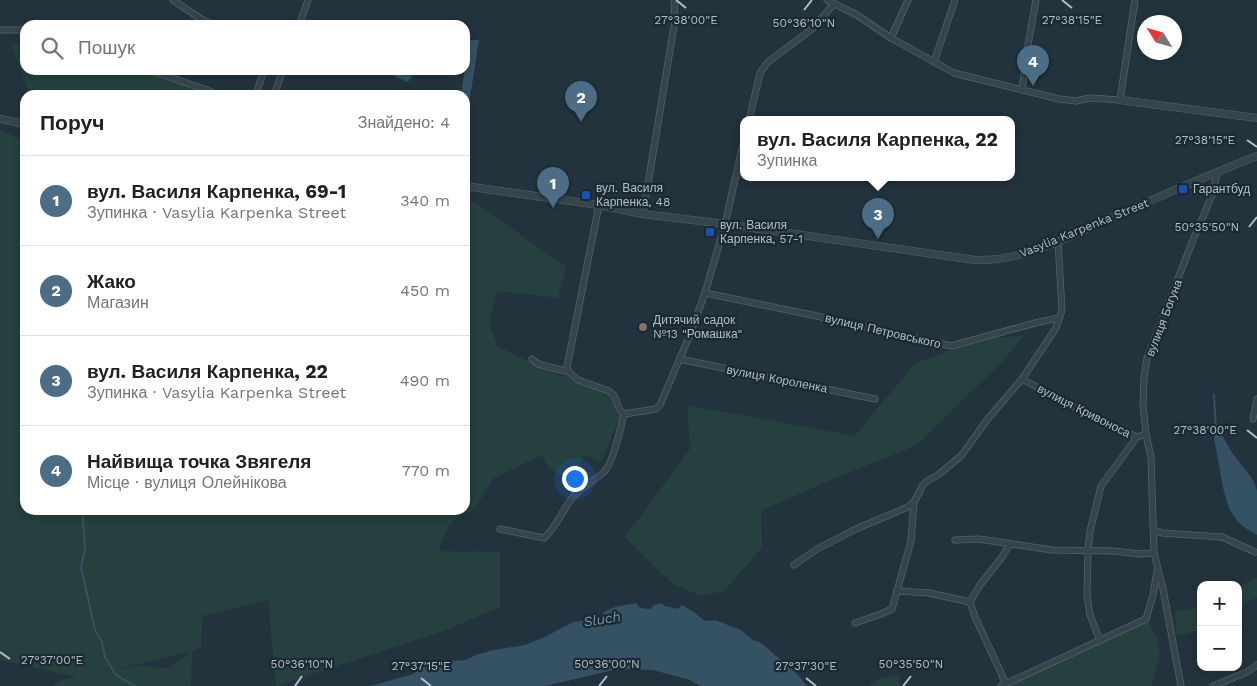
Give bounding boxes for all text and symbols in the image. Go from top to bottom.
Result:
text: 27°38'00"E [654,13,718,27]
text: 27°38'15"E [1042,13,1103,27]
north arrow [1137,15,1182,60]
text: 50°36'10"N [773,16,835,30]
search box [20,20,470,75]
icon: search [38,34,66,62]
text: Пошук [78,36,135,59]
pin: 4 [1017,45,1049,86]
pin: 2 [565,81,597,122]
text: Поруч [40,110,104,135]
text: Знайдено: 4 [358,113,450,132]
popup [740,116,1015,181]
text: вул. Василя Карпенка, 22 [757,128,998,151]
text: 27°38'15"E [1175,133,1236,147]
text: Зупинка [757,151,817,170]
pin: 1 [537,167,569,208]
text: вул. Василя Карпенка, 69-1 [87,180,346,203]
place label: вул. Василя Карпенка, 48 [596,181,670,209]
place label: Гарантбуд [1193,182,1250,196]
marker: Гарантбуд [1177,183,1189,195]
marker: вул. Василя Карпенка, 48 [580,189,592,201]
text: 1 [53,191,59,210]
text: 340 m [400,191,450,210]
street label: Vasylia Karpenka Street [1017,196,1151,260]
pin: 3 [862,198,894,239]
text: Зупинка · Vasylia Karpenka Street [87,203,346,222]
place label: вул. Василя Карпенка, 57-1 [720,218,803,246]
text: 50°35'50"N [1175,220,1239,234]
marker: вул. Василя Карпенка, 57-1 [704,226,716,238]
text: Жако [87,270,136,293]
street label: вулиця Богуна [1143,277,1185,358]
text: 2 [51,281,61,300]
text: 450 m [400,281,450,300]
text: Магазин [87,293,149,312]
street label: вулиця Петровського [824,311,942,351]
place label: Дитячий садок №13 "Ромашка" [653,313,743,341]
marker: Дитячий садок №13 "Ромашка" [637,321,649,333]
text: вул. Василя Карпенка, 22 [87,360,328,383]
street label: вулиця Короленка [725,362,829,396]
text: 3 [51,371,61,390]
text: 490 m [400,371,450,390]
street label: вулиця Кривоноса [1035,382,1133,441]
text: Зупинка · Vasylia Karpenka Street [87,383,346,402]
text: 27°38'00"E [1173,423,1237,437]
text: Найвища точка Звягеля [87,450,311,473]
text: 4 [51,461,61,480]
text: 770 m [402,461,450,480]
your location [562,466,588,492]
text: Місце · вулиця Олейнікова [87,473,287,492]
map controls [1197,581,1242,671]
button: + [1197,581,1242,626]
water label: Sluch [582,608,622,630]
button: − [1197,626,1242,671]
text: 27°37'00"E [21,653,84,667]
text: 50°36'10"N [271,657,333,671]
text: 50°36'00"N [574,657,640,671]
text: 50°35'50"N [879,657,943,671]
text: 27°37'15"E [391,659,451,673]
text: 27°37'30"E [775,659,837,673]

